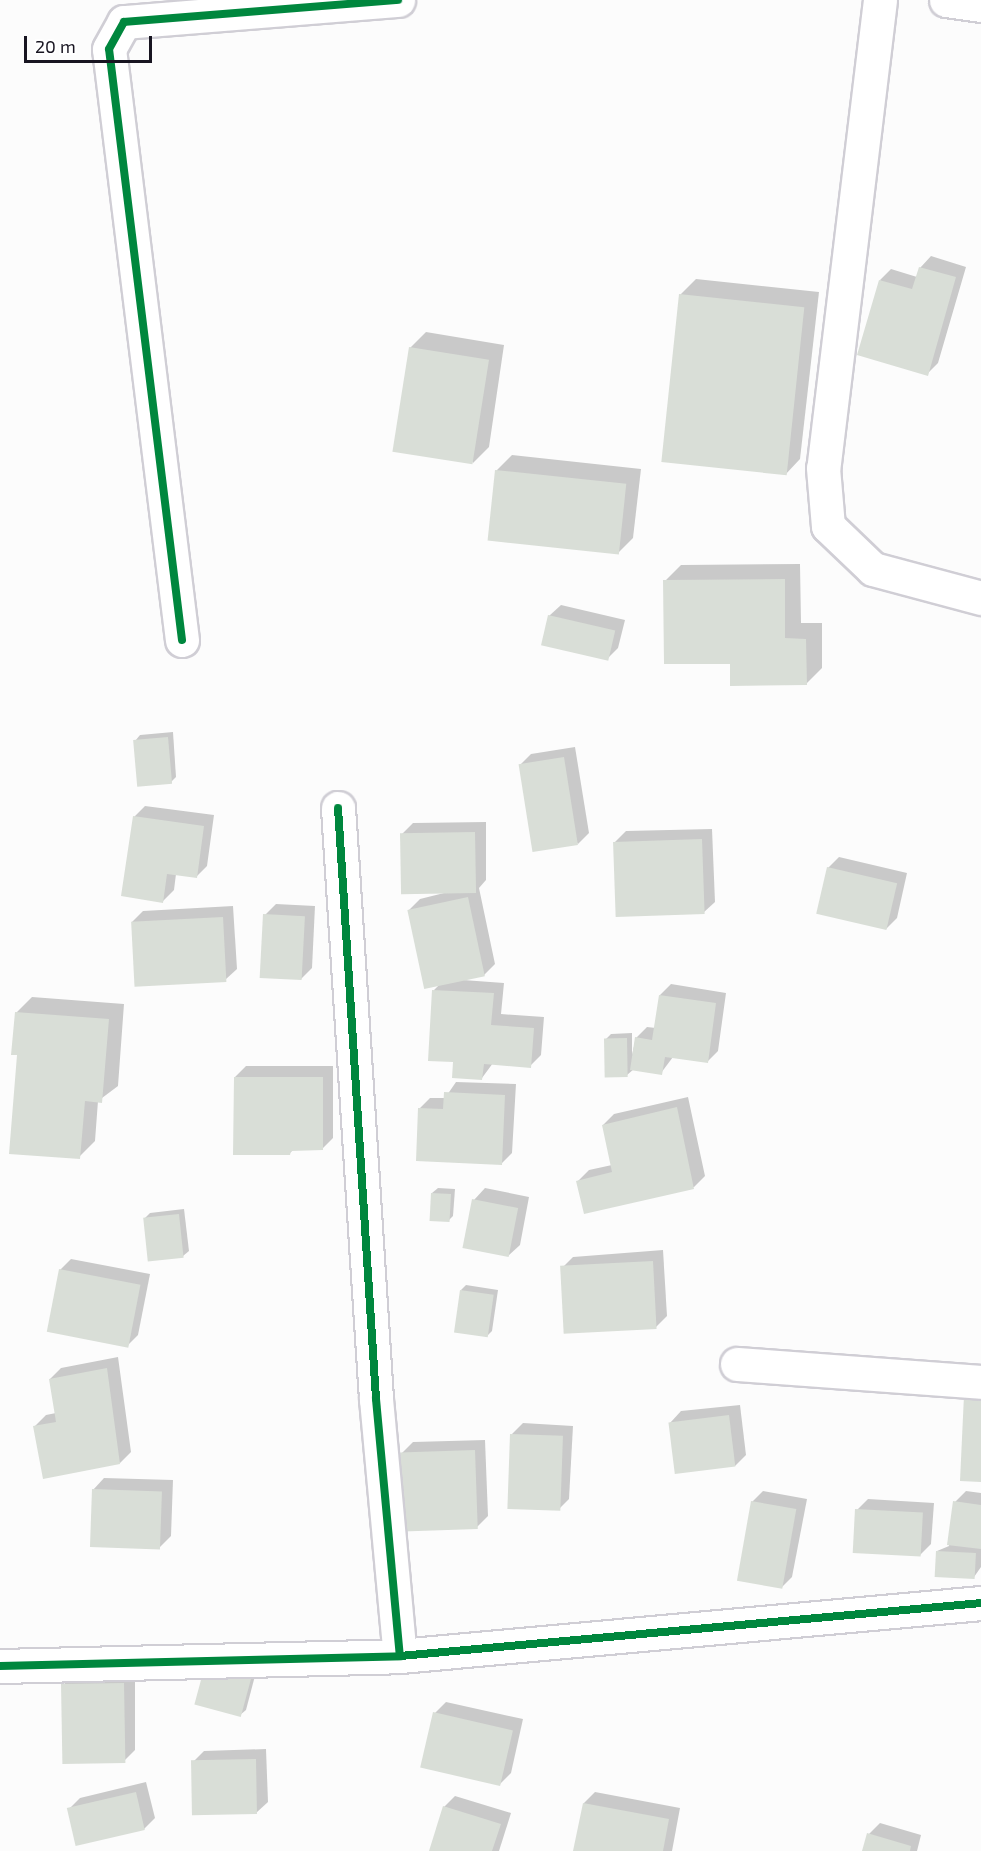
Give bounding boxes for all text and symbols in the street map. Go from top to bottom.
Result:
scale bar [27,24,154,62]
text: 20 m [35,35,76,57]

